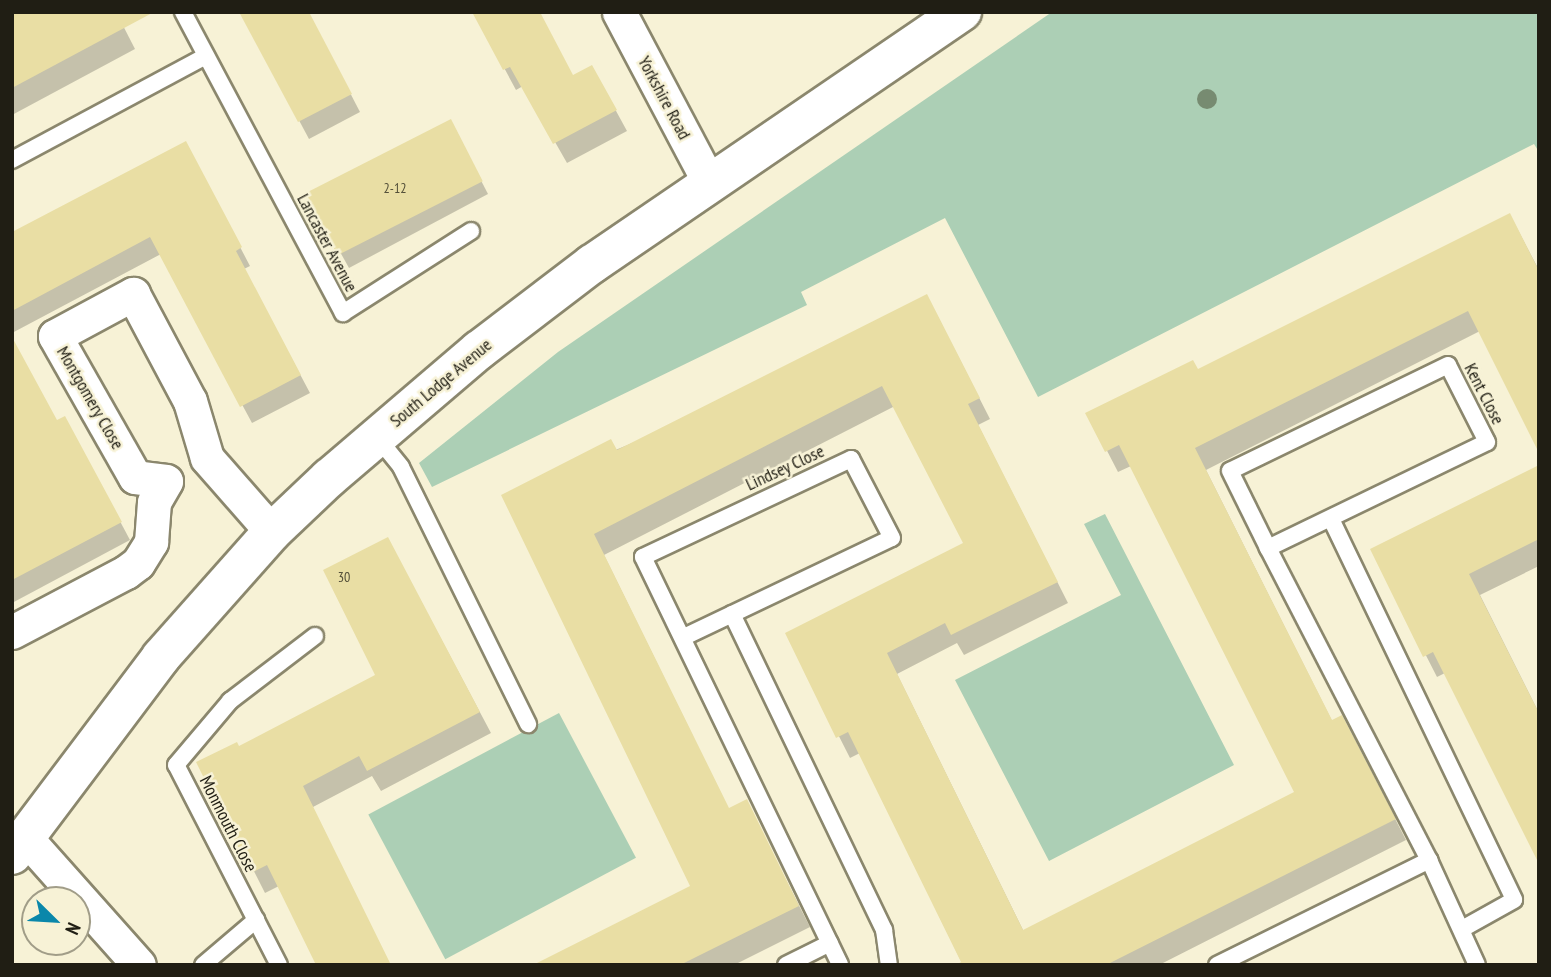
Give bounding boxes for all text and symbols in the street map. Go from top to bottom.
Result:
street label: Yorkshire Road [633,53,695,143]
house number: 2-12 [384,180,406,196]
street label: Lancaster Avenue [292,190,362,296]
street label: South Lodge Avenue [386,334,496,432]
street label: Montgomery Close [52,342,128,454]
street label: Kent Close [1459,360,1509,428]
street label: Lindsey Close [742,440,828,496]
house number: 30 [338,569,350,585]
street label: Monmouth Close [195,772,261,876]
north arrow [21,886,91,956]
text: N [60,919,86,938]

